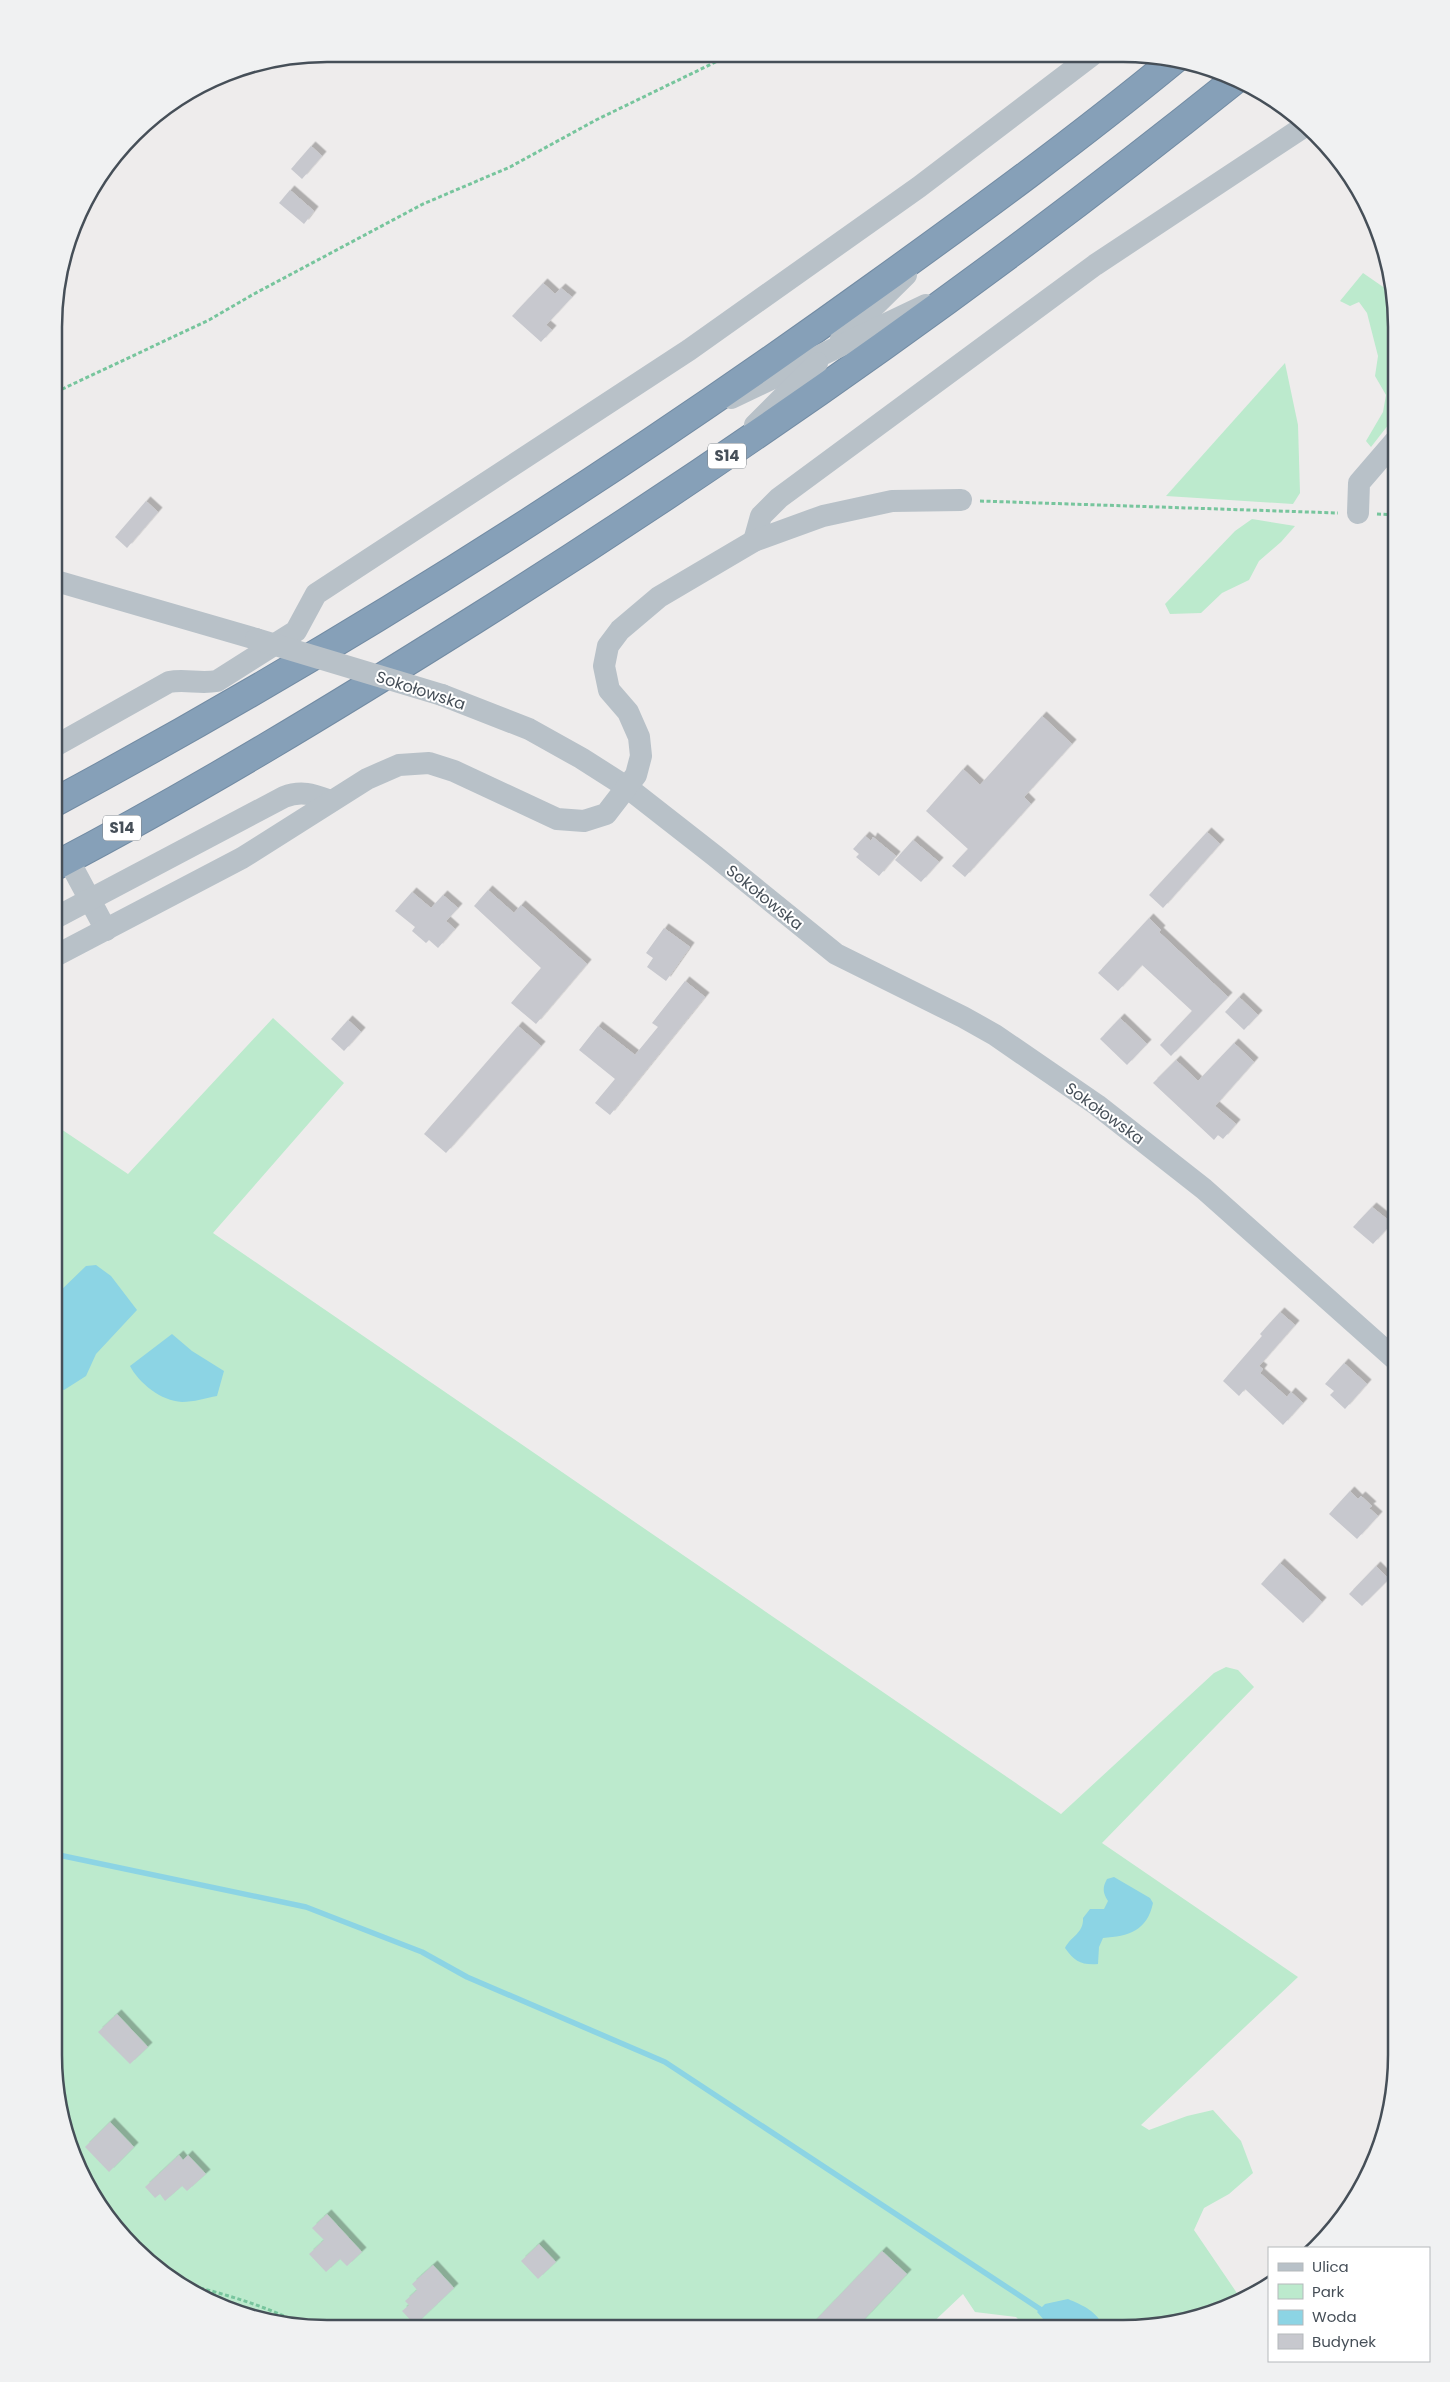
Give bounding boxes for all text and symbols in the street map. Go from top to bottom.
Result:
road number: S14 [708,444,746,468]
street label: Sokołowska [373,665,469,716]
road number: S14 [103,816,141,840]
street label: Sokołowska [721,859,808,936]
street label: Sokołowska [1060,1077,1149,1150]
legend [1268,2247,1430,2362]
text: Ulica [1312,2256,1349,2277]
text: Park [1312,2281,1344,2302]
text: Woda [1312,2306,1357,2327]
text: Budynek [1312,2331,1376,2352]

